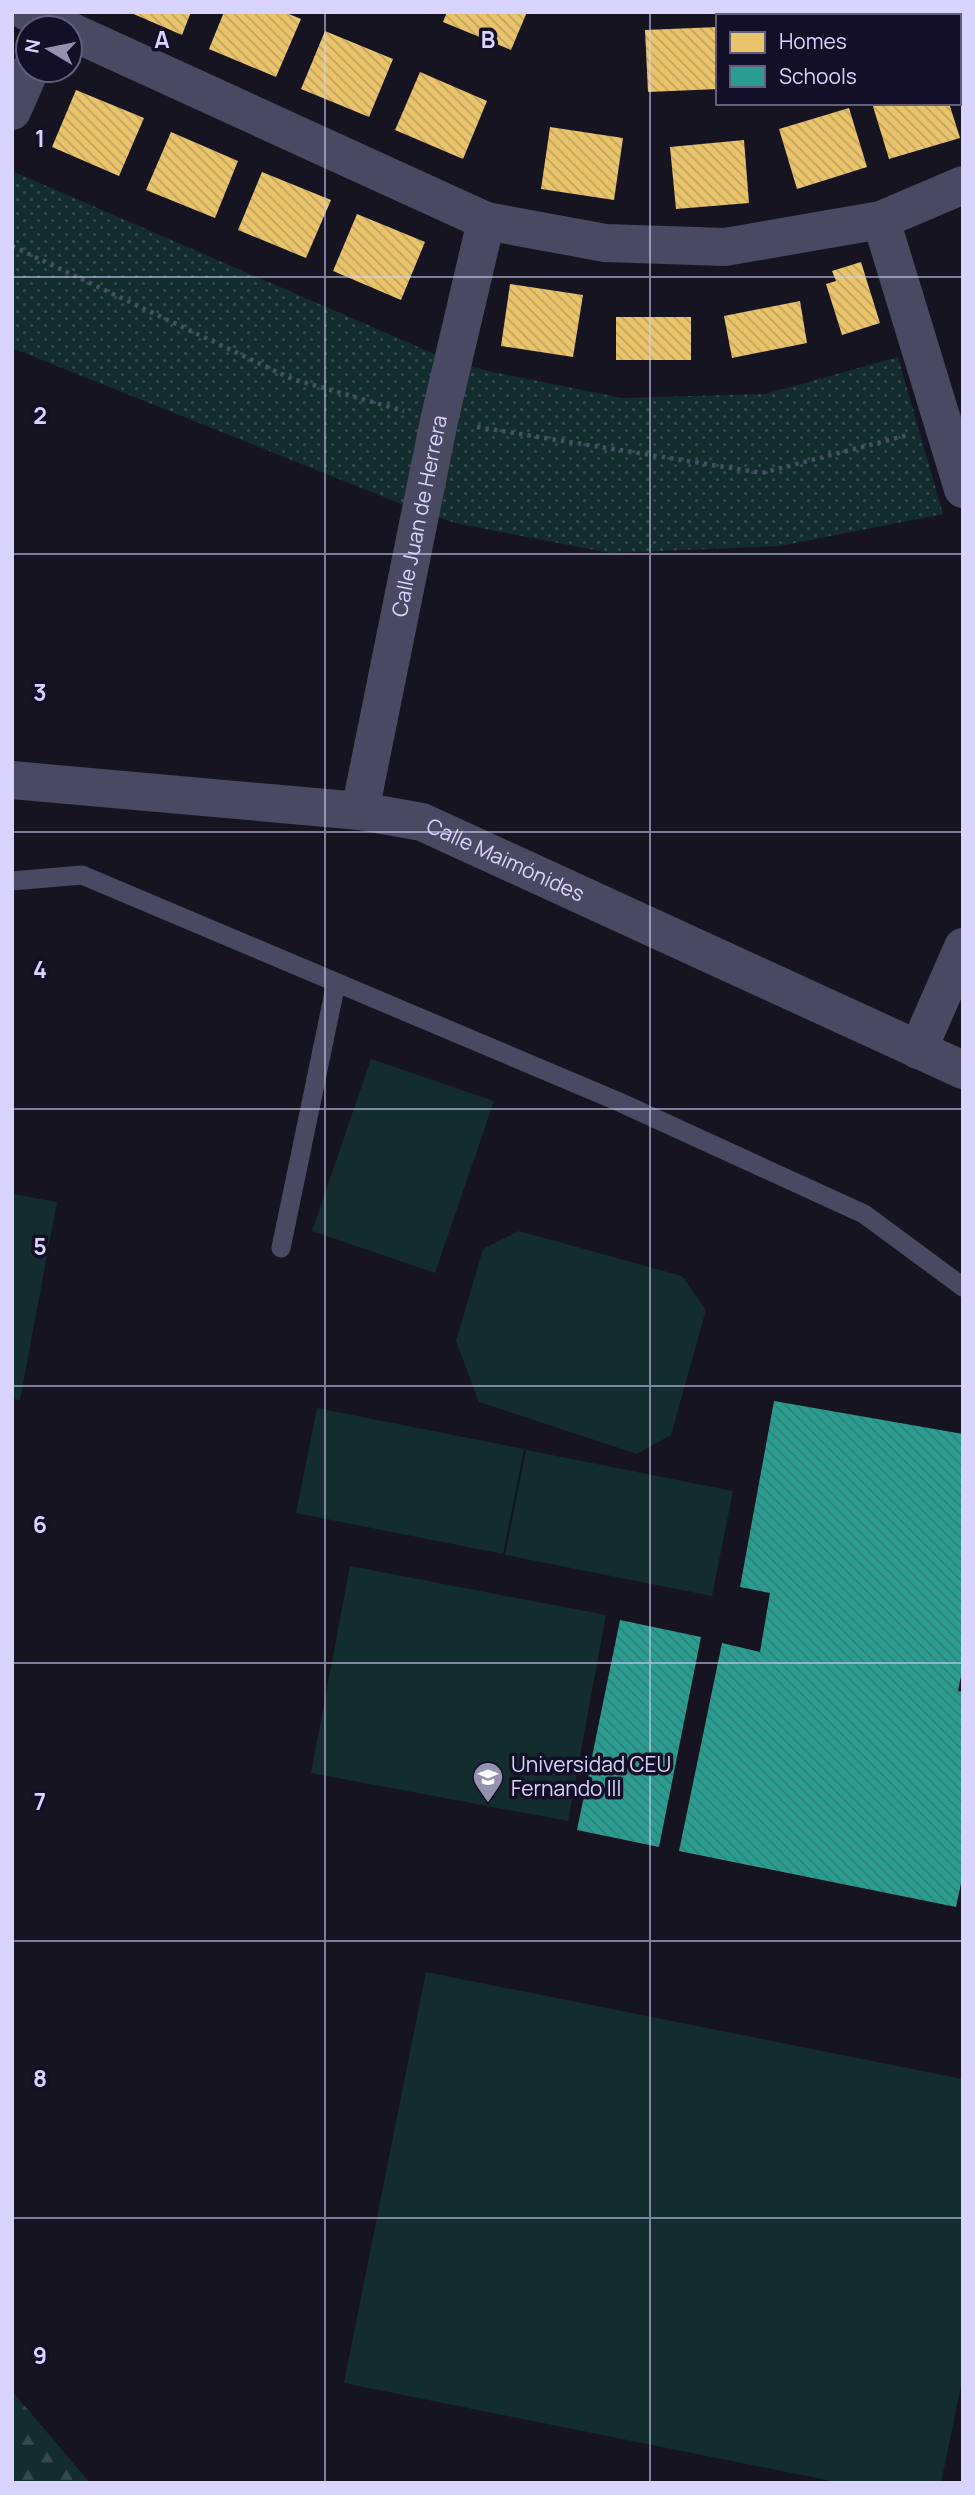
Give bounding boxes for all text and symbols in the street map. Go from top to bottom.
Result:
north arrow [14,14,84,84]
legend [716,14,961,105]
text: A [154,23,170,55]
text: B [481,23,495,55]
text: Homes [779,27,847,55]
text: N [18,37,46,55]
text: Schools [779,62,857,90]
text: 1 [35,122,45,154]
text: 2 [33,399,47,431]
street label: Calle Juan de Herrera [385,412,453,619]
text: 3 [33,676,47,708]
street label: Calle Maimónides [422,811,589,908]
text: 4 [33,953,47,985]
text: 5 [33,1230,47,1262]
text: 6 [33,1508,47,1540]
place label: Universidad CEU Fernando III [511,1750,671,1802]
school or university icon: Universidad CEU Fernando III [471,1760,505,1804]
text: 7 [34,1785,46,1817]
text: 8 [33,2062,47,2094]
text: 9 [33,2339,47,2371]

